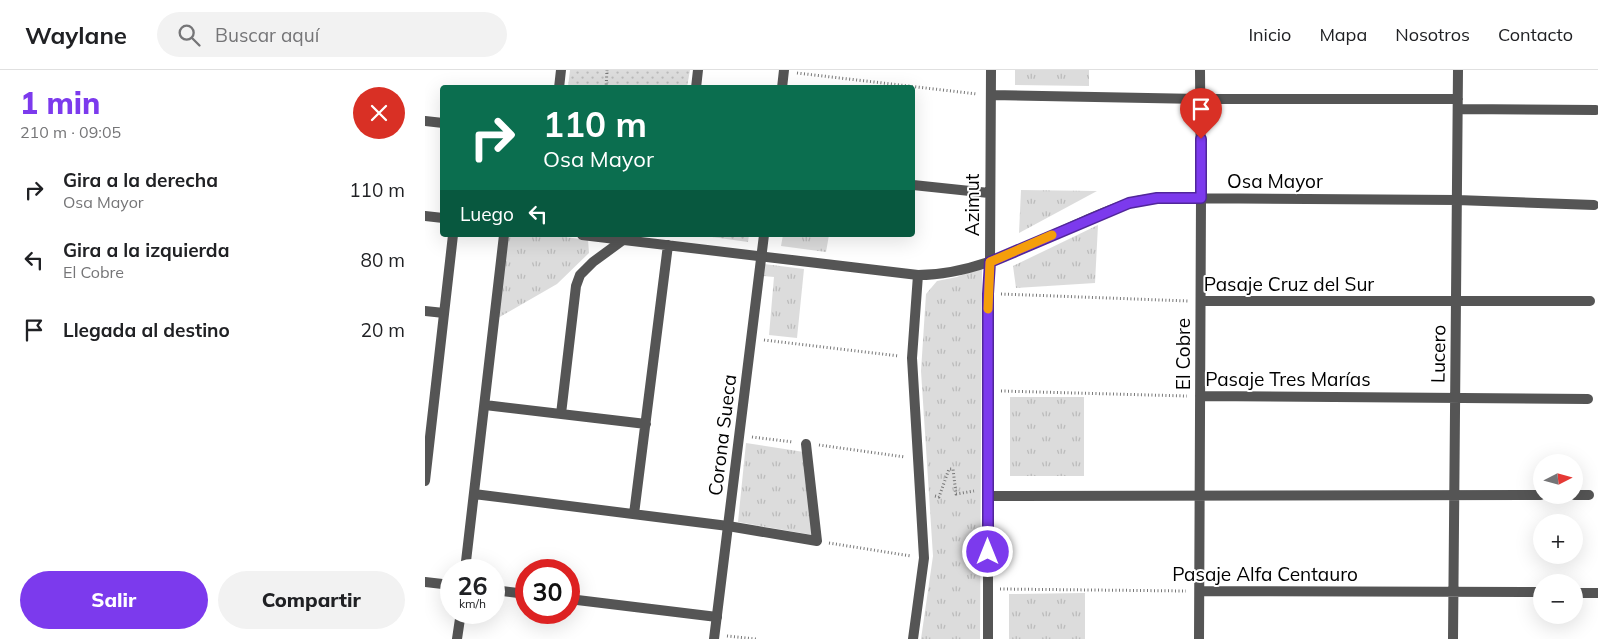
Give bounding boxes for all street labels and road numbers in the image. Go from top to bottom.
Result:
street label: Osa Mayor [1227,169,1323,193]
street label: Azimut [960,173,984,236]
street label: Pasaje Cruz del Sur [1204,272,1374,296]
street label: El Cobre [1171,318,1195,390]
street label: Lucero [1425,325,1451,383]
street label: Pasaje Tres Marías [1205,367,1371,391]
street label: Corona Sueca [703,373,741,497]
street label: Pasaje Alfa Centauro [1172,562,1358,586]

